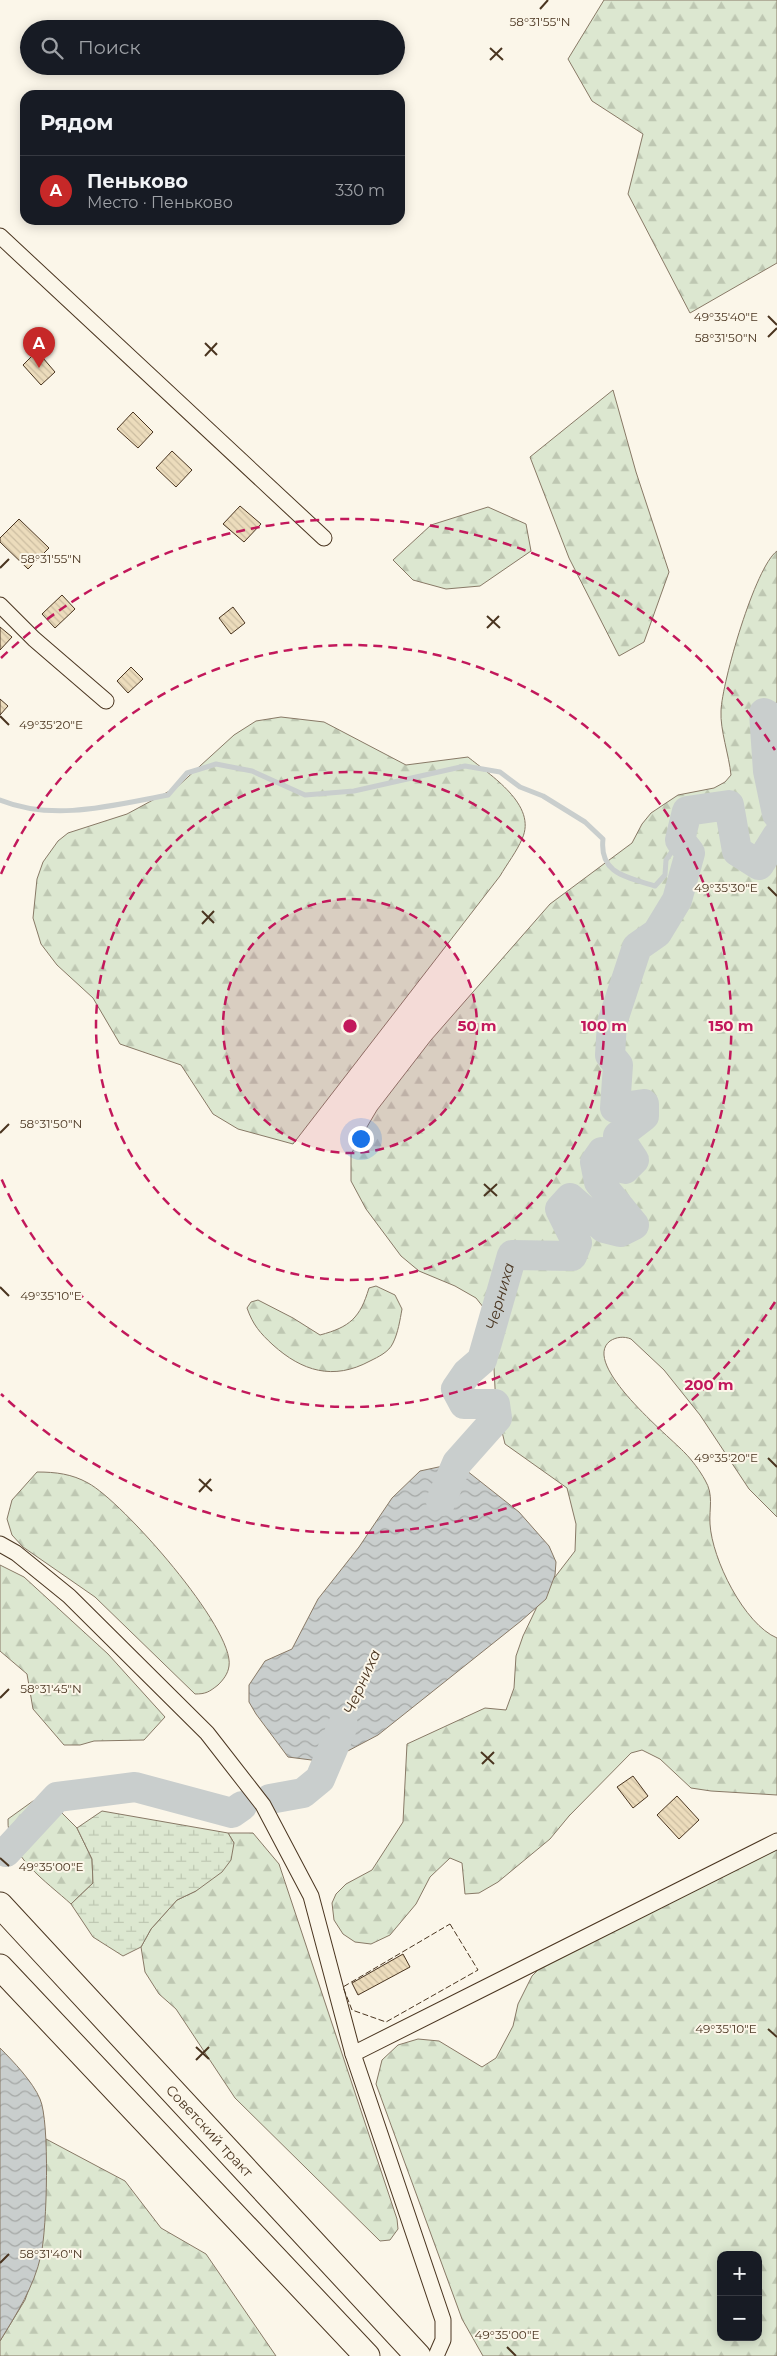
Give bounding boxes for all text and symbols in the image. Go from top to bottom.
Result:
text: 58°31'55"N [509,14,571,29]
search box [20,20,405,75]
icon: search [38,34,66,62]
text: Поиск [78,36,141,59]
text: Рядом [40,110,113,135]
text: Пеньково [87,170,188,193]
text: A [50,181,62,200]
text: 330 m [335,181,385,200]
text: Место · Пеньково [87,193,233,212]
text: 49°35'40"E [694,309,758,324]
pin: A [23,327,55,368]
text: 58°31'50"N [695,330,757,345]
text: 58°31'55"N [20,551,82,566]
text: 49°35'20"E [19,717,83,732]
text: 49°35'30"E [694,880,758,895]
text: 50 m [457,1016,497,1035]
text: 100 m [581,1016,627,1035]
text: 150 m [709,1016,753,1035]
centre of rings [341,1017,359,1035]
text: 58°31'50"N [20,1116,82,1131]
your location [348,1126,374,1152]
water label: Черниха [481,1260,518,1332]
text: 49°35'10"E [20,1288,82,1303]
text: 200 m [684,1375,734,1394]
text: 49°35'20"E [694,1450,758,1465]
water label: Черниха [339,1646,384,1717]
text: 58°31'45"N [20,1681,82,1696]
text: 49°35'00"E [19,1859,83,1874]
text: 49°35'10"E [695,2021,757,2036]
street label: Советский тракт [162,2081,257,2181]
text: 58°31'40"N [20,2246,82,2261]
map controls [717,2251,762,2341]
button: + [717,2251,762,2296]
button: − [717,2296,762,2341]
text: 49°35'00"E [475,2327,539,2342]

